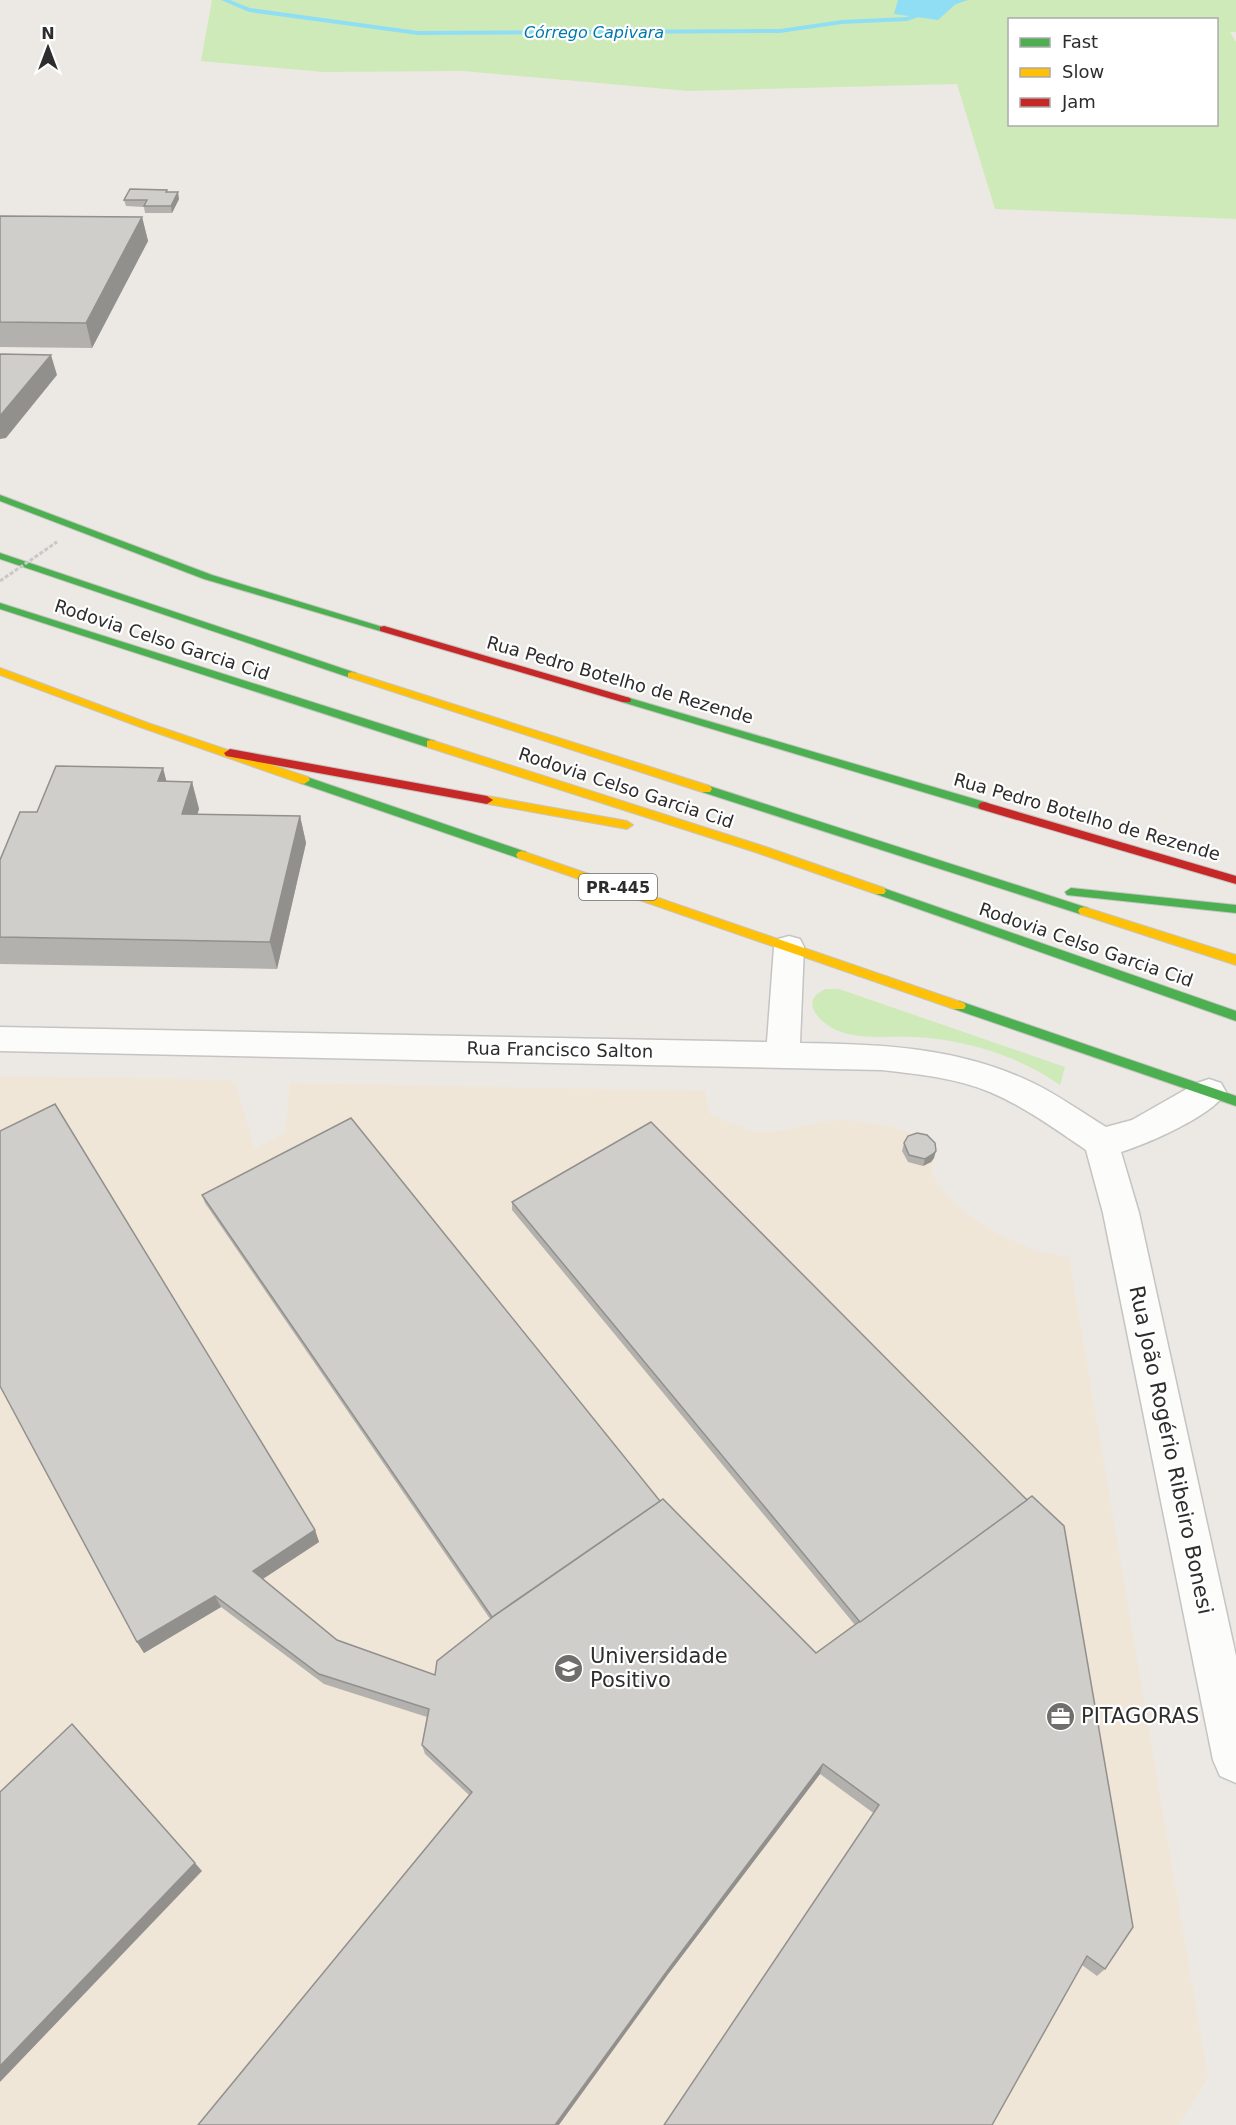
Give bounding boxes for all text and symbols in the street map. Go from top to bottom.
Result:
north arrow [18,18,78,78]
legend [1008,18,1218,126]
water label: Córrego Capivara [524,23,664,42]
text: N [41,24,55,43]
text: Fast [1062,31,1098,52]
text: Slow [1062,61,1104,82]
text: Jam [1061,91,1096,112]
street label: Rodovia Celso Garcia Cid [52,595,272,684]
street label: Rua Pedro Botelho de Rezende [484,631,756,728]
street label: Rodovia Celso Garcia Cid [516,743,736,832]
street label: Rua Pedro Botelho de Rezende [951,768,1223,865]
road number: PR-445 [579,874,657,900]
street label: Rodovia Celso Garcia Cid [976,898,1196,991]
street label: Rua Francisco Salton [467,1037,653,1062]
street label: Rua João Rogério Ribeiro Bonesi [1124,1284,1218,1616]
place label: Universidade Positivo [590,1644,728,1692]
school or university icon: Universidade Positivo [553,1652,585,1684]
office icon: PITAGORAS [1044,1700,1076,1732]
place label: PITAGORAS [1081,1704,1199,1728]

